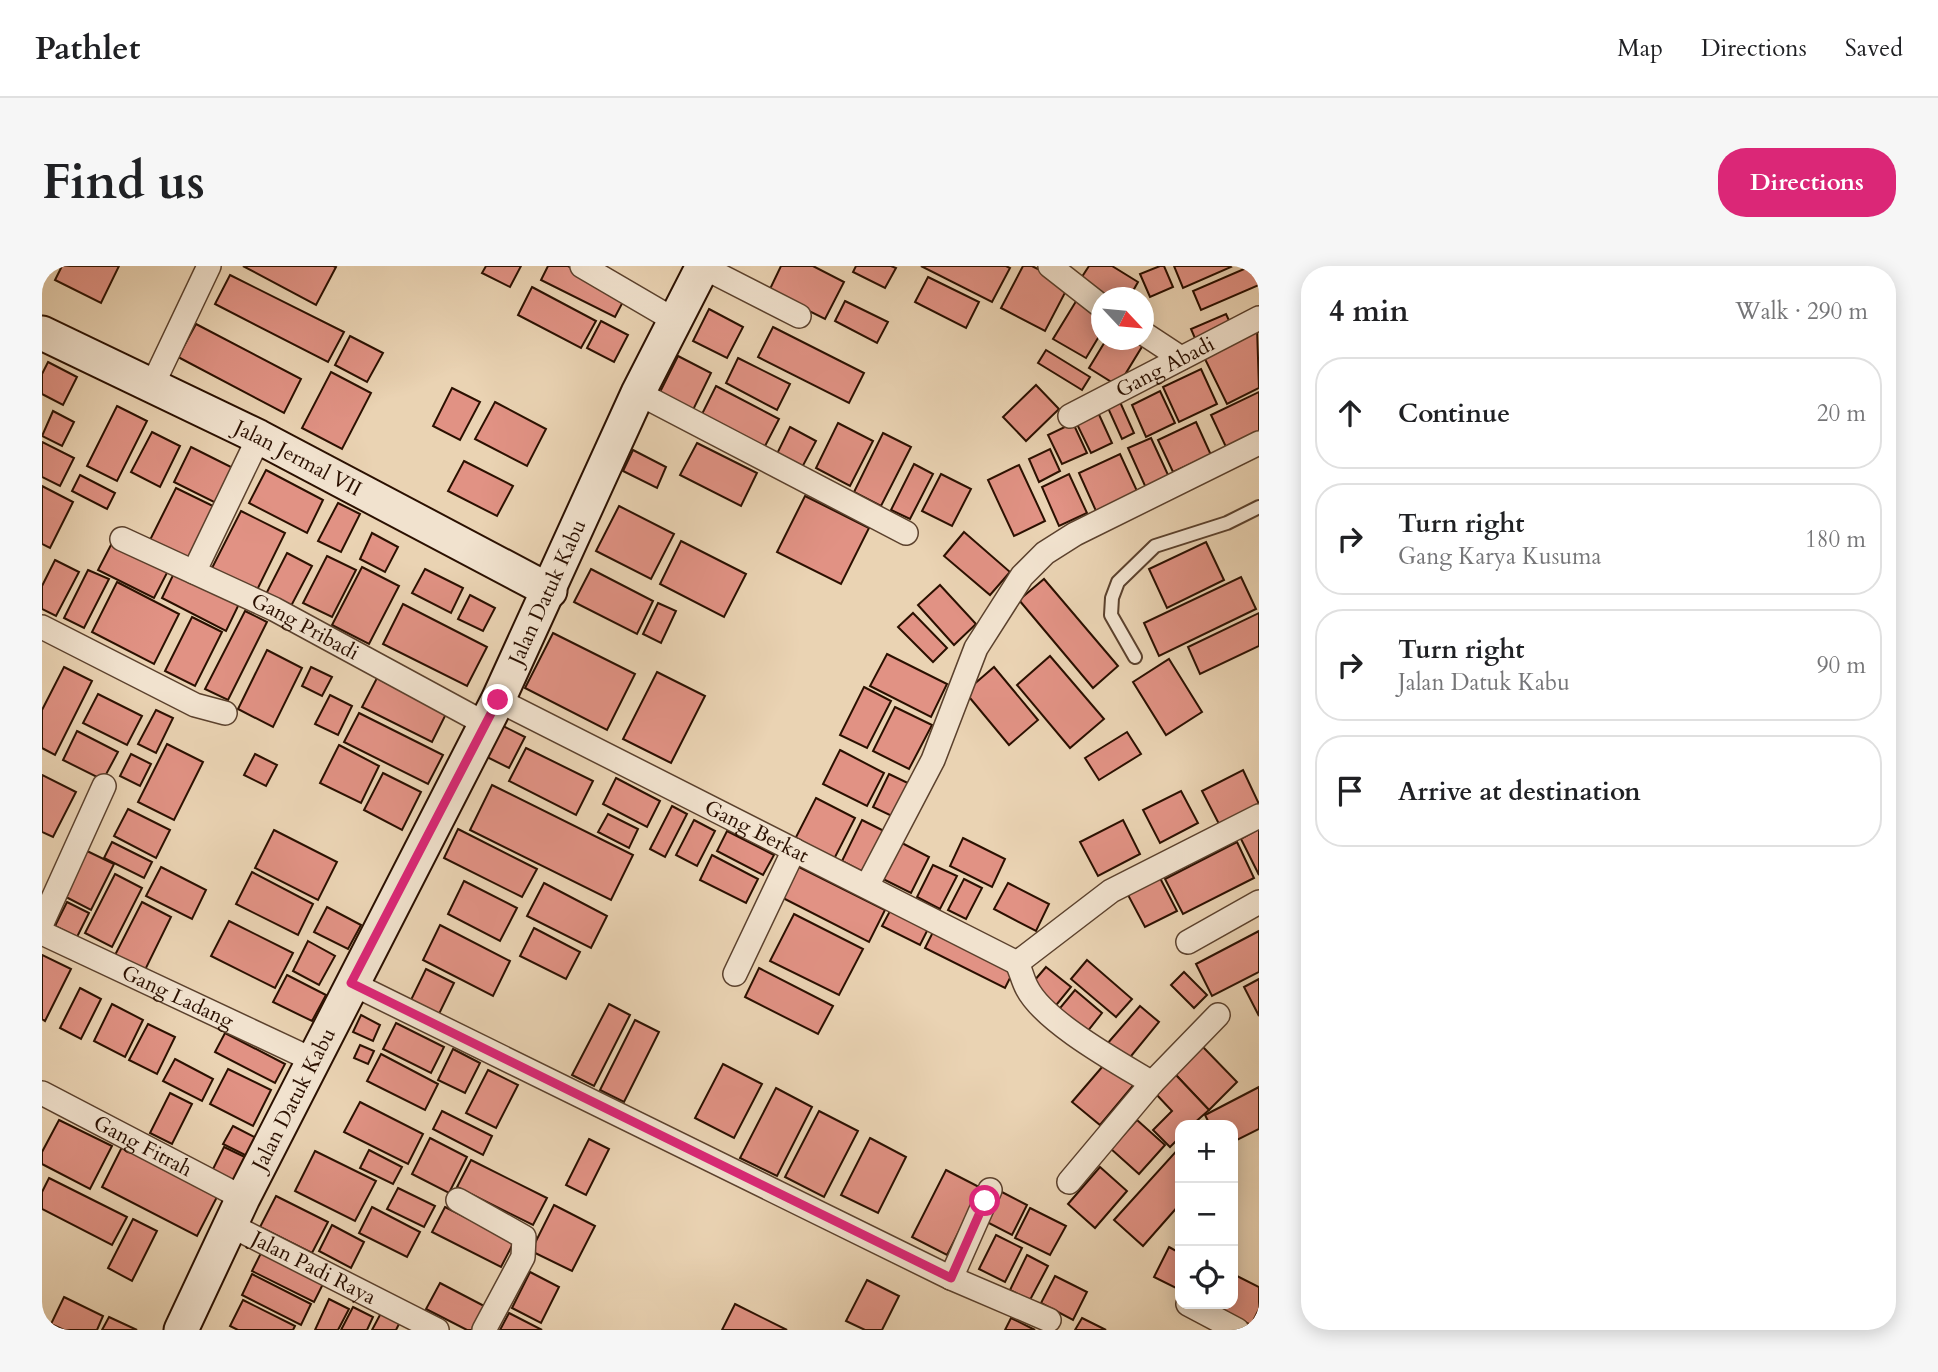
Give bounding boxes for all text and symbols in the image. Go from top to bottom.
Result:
text: Pathlet [35,26,140,71]
text: Map [1617,32,1663,65]
text: Directions [1701,32,1807,65]
text: Saved [1845,32,1903,65]
button: Directions [1718,148,1896,217]
text: Find us [42,149,205,216]
north arrow [1091,287,1154,350]
text: 4 min [1329,291,1409,332]
text: Walk · 290 m [1735,296,1868,327]
street label: Gang Abadi [1111,330,1220,405]
icon: ahead [1331,394,1369,432]
text: Continue [1398,396,1510,431]
text: 20 m [1817,398,1866,429]
street label: Jalan Jermal VII [227,412,367,504]
text: Turn right [1398,506,1525,541]
street label: Jalan Datuk Kabu [501,515,593,672]
icon: right [1331,520,1369,558]
text: 180 m [1805,524,1866,555]
text: Gang Karya Kusuma [1398,541,1601,572]
street label: Gang Pribadi [246,586,364,668]
text: Turn right [1398,632,1525,667]
icon: right [1331,646,1369,684]
text: 90 m [1817,650,1866,681]
text: Jalan Datuk Kabu [1398,667,1570,698]
route end [482,684,513,715]
icon: arrive [1331,772,1369,810]
text: Arrive at destination [1398,774,1641,809]
street label: Gang Berkat [699,793,814,870]
street label: Gang Ladang [117,958,239,1036]
street label: Jalan Datuk Kabu [244,1023,343,1178]
street label: Gang Fitrah [88,1108,198,1184]
map controls [1175,1120,1238,1309]
button: + [1175,1120,1238,1183]
button: − [1175,1183,1238,1246]
route start [969,1185,1000,1216]
street label: Jalan Padi Raya [244,1223,381,1312]
button: locate [1175,1246,1238,1309]

